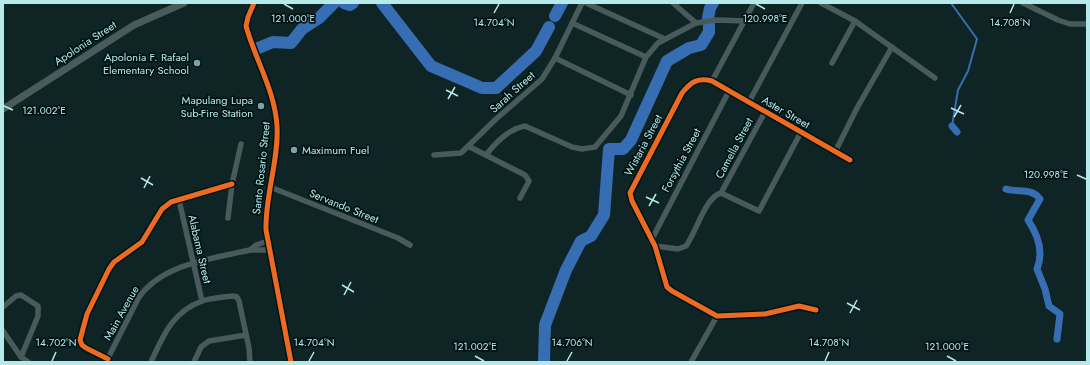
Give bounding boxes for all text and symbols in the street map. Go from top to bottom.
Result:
text: 121.000°E [271,11,315,26]
text: 120.998°E [743,11,787,26]
text: 14.704°N [474,15,514,30]
text: 14.708°N [990,15,1030,30]
street label: Apolonia Street [51,17,120,69]
place label: Apolonia F. Rafael Elementary School [103,49,189,78]
marker: Apolonia F. Rafael Elementary School [192,58,202,68]
street label: Sarah Street [486,67,538,117]
place label: Mapulang Lupa Sub-Fire Station [180,92,253,121]
street label: Aster Street [759,92,813,132]
marker: Mapulang Lupa Sub-Fire Station [256,101,266,111]
text: 121.002°E [22,103,66,118]
street label: Wistaria Street [620,111,666,179]
street label: Camella Street [711,114,757,181]
street label: Santo Rosario Street [248,121,274,215]
street label: Forsythia Street [657,125,705,195]
place label: Maximum Fuel [302,142,369,158]
marker: Maximum Fuel [289,145,299,155]
text: 120.998°E [1024,167,1068,182]
street label: Servando Street [307,185,381,227]
street label: Alabama Street [184,213,216,285]
street label: Main Avenue [99,282,143,343]
text: 14.702°N [36,335,76,350]
text: 14.704°N [294,335,334,350]
text: 14.706°N [552,335,592,350]
text: 14.708°N [809,335,849,350]
text: 121.002°E [453,339,497,354]
text: 121.000°E [925,339,969,354]

